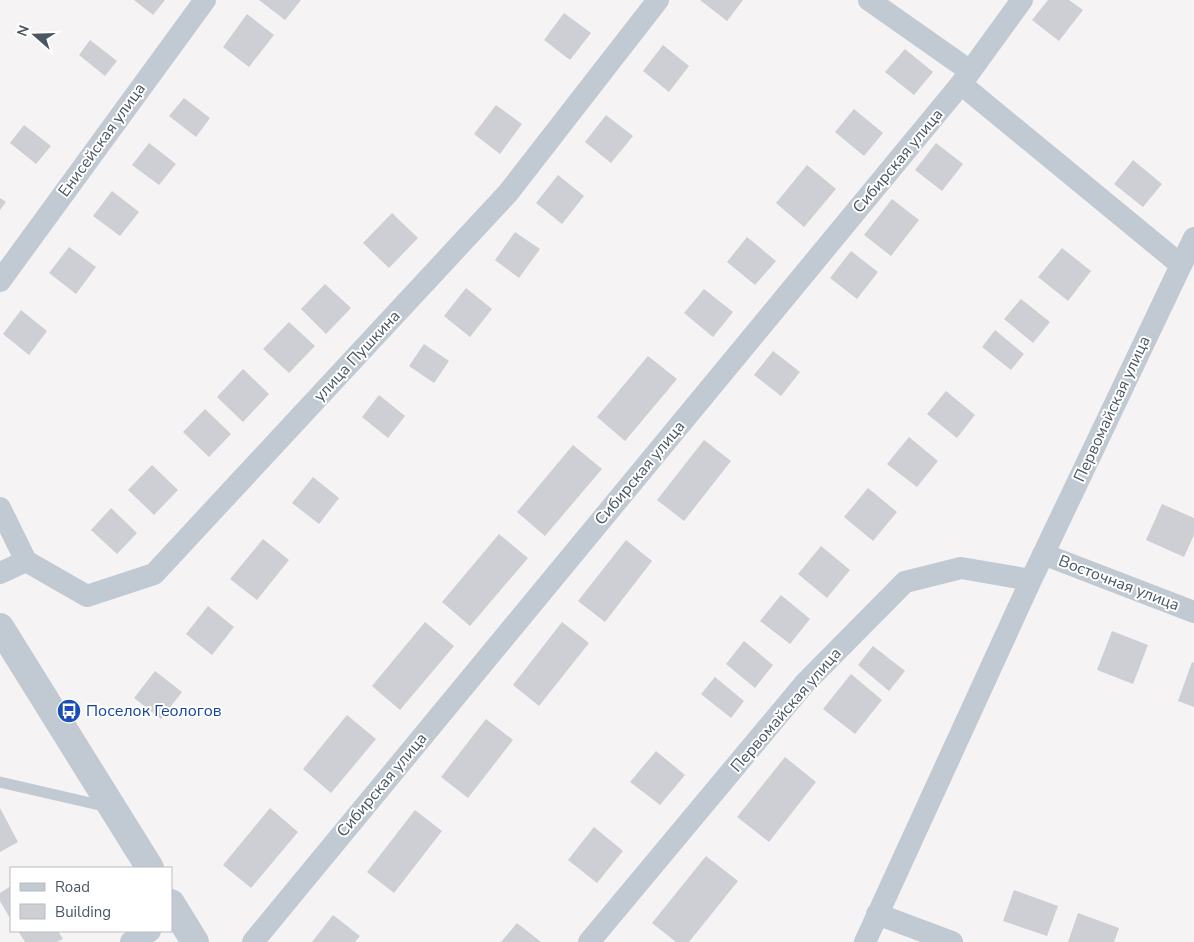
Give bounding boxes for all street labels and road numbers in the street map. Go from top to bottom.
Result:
street label: Енисейская улица [53,79,151,201]
street label: Сибирская улица [848,104,948,218]
street label: улица Пушкина [309,305,405,407]
street label: Первомайская улица [1069,333,1155,485]
street label: Сибирская улица [590,416,690,530]
street label: Восточная улица [1055,550,1183,616]
street label: Первомайская улица [726,643,846,777]
street label: Сибирская улица [332,728,432,842]

